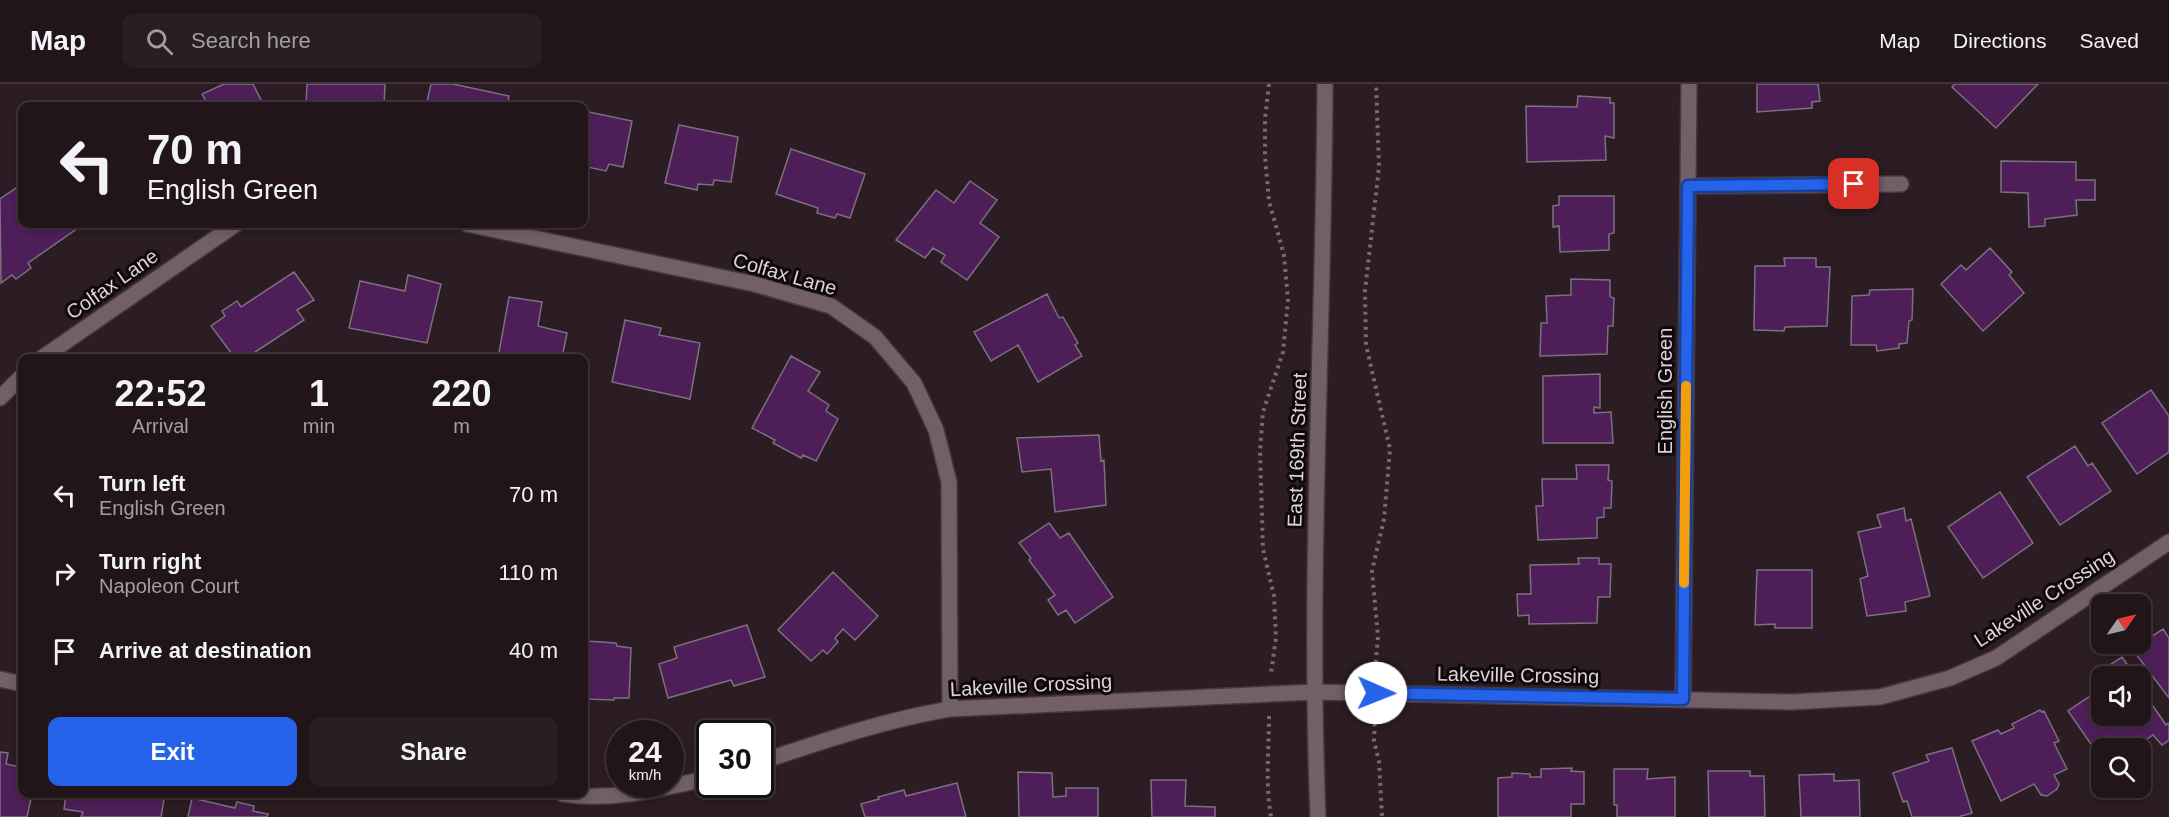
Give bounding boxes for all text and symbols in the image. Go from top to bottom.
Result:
search box [122,14,542,68]
text: Map [30,25,86,56]
icon: search [143,25,176,58]
text: Search here [191,28,311,53]
text: Map [1879,29,1920,52]
text: Directions [1953,29,2046,52]
text: Saved [2079,29,2139,52]
icon: left [48,126,126,204]
text: 70 m [147,126,243,173]
pin [1828,158,1879,209]
icon: arrive [1837,167,1870,200]
text: English Green [147,175,318,205]
street label: Colfax Lane [62,244,162,324]
street label: Colfax Lane [731,249,839,299]
street label: English Green [1654,328,1676,454]
street label: East 169th Street [1283,372,1311,528]
text: 22:52 [114,373,206,414]
text: 1 [309,373,329,414]
text: 220 [431,373,492,414]
text: Arrival [132,415,189,437]
text: min [303,415,335,437]
text: m [453,415,470,437]
text: Turn left [99,471,185,496]
icon: left [48,479,81,512]
text: 70 m [509,482,558,507]
text: English Green [99,497,226,519]
street label: Lakeville Crossing [1970,545,2118,651]
text: Turn right [99,549,201,574]
icon: right [48,557,81,590]
text: 110 m [498,560,558,585]
text: Napoleon Court [99,575,239,597]
north arrow [2091,594,2151,654]
map controls [2091,594,2151,798]
icon: arrive [48,635,81,668]
text: Arrive at destination [99,638,312,663]
text: 40 m [509,638,558,663]
position arrow [1344,661,1408,725]
street label: Lakeville Crossing [1437,663,1599,687]
button: sound [2091,666,2151,726]
street label: Lakeville Crossing [949,670,1113,700]
button: Exit [48,717,297,786]
button: Share [309,717,558,786]
speed limit sign: 30 [696,720,774,798]
text: 24 [628,735,662,768]
button: search [2091,738,2151,798]
text: km/h [629,766,661,783]

